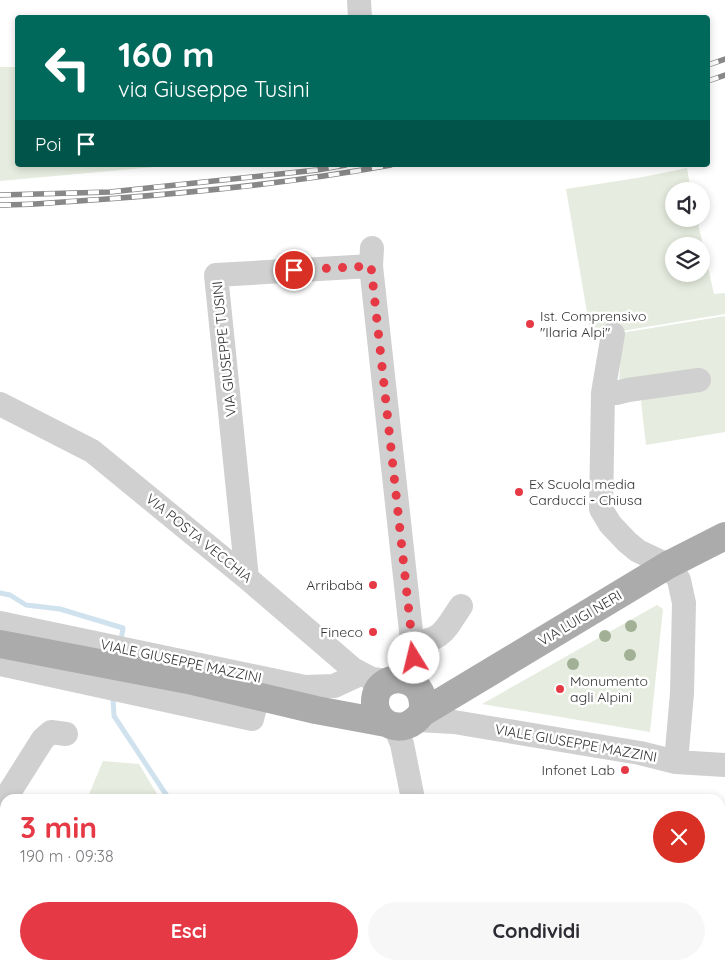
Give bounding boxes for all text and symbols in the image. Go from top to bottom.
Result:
text: 160 m [118,32,215,76]
icon: left [35,35,100,100]
text: via Giuseppe Tusini [118,75,310,103]
icon: arrive [72,130,100,158]
text: Poi [35,132,62,156]
map controls [665,182,710,282]
button: sound [665,182,710,227]
button: layers [665,237,710,282]
pin [273,249,315,291]
icon: arrive [280,256,308,284]
street label: VIA GIUSEPPE TUSINI [208,280,240,418]
place label: Ist. Comprensivo "Ilaria Alpi" [540,307,646,341]
marker: Ist. Comprensivo "Ilaria Alpi" [524,318,536,330]
place label: Ex Scuola media Carducci - Chiusa [529,475,642,509]
marker: Ex Scuola media Carducci - Chiusa [513,486,525,498]
street label: VIA POSTA VECCHIA [142,490,256,586]
place label: Arribabà [306,576,363,594]
marker: Arribabà [367,579,379,591]
street label: VIA LUIGI NERI [535,586,625,650]
place label: Fineco [320,623,363,641]
marker: Fineco [367,626,379,638]
position arrow [387,631,439,683]
street label: VIALE GIUSEPPE MAZZINI [99,635,263,687]
place label: Monumento agli Alpini [570,672,648,706]
marker: Monumento agli Alpini [554,683,566,695]
street label: VIALE GIUSEPPE MAZZINI [494,720,658,766]
place label: Infonet Lab [541,761,615,779]
marker: Infonet Lab [619,764,631,776]
text: 3 min [20,808,97,846]
button: close [653,811,705,863]
text: 190 m · 09:38 [20,846,114,866]
button: Esci [20,902,358,960]
button: Condividi [368,902,705,960]

